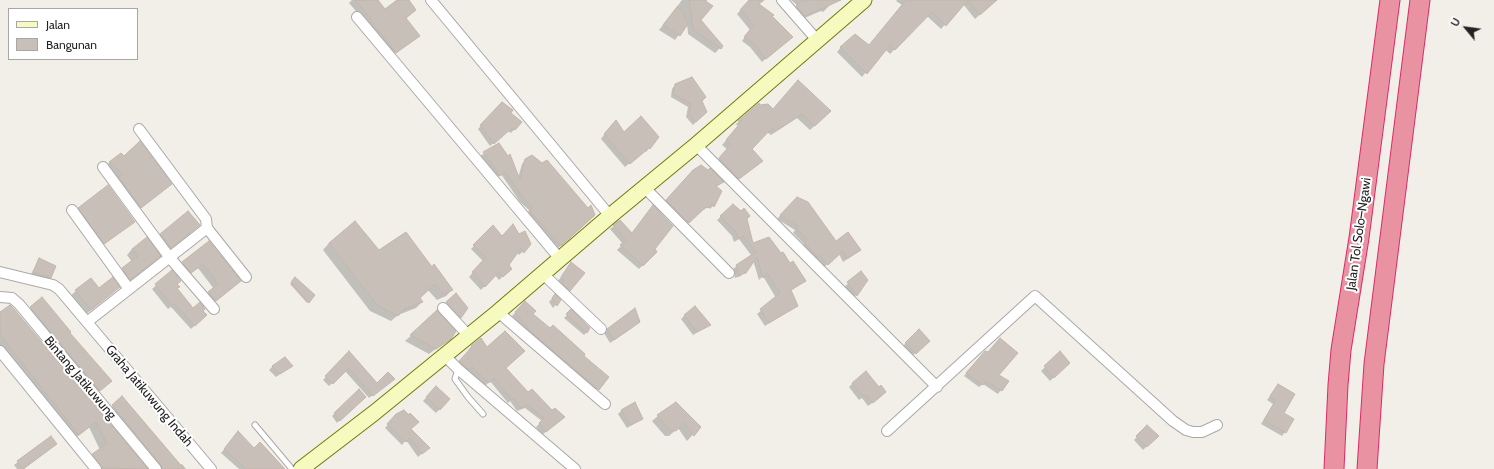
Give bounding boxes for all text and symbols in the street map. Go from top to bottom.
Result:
legend [8,8,138,60]
north arrow [1446,8,1486,48]
text: U [1447,15,1464,29]
text: Jalan [46,17,70,32]
text: Bangunan [46,37,97,52]
street label: Jalan Tol Solo–Ngawi [1343,177,1375,291]
street label: Bintang Jatikuwung [41,333,119,423]
street label: Graha Jatikuwung Indah [102,342,196,450]

